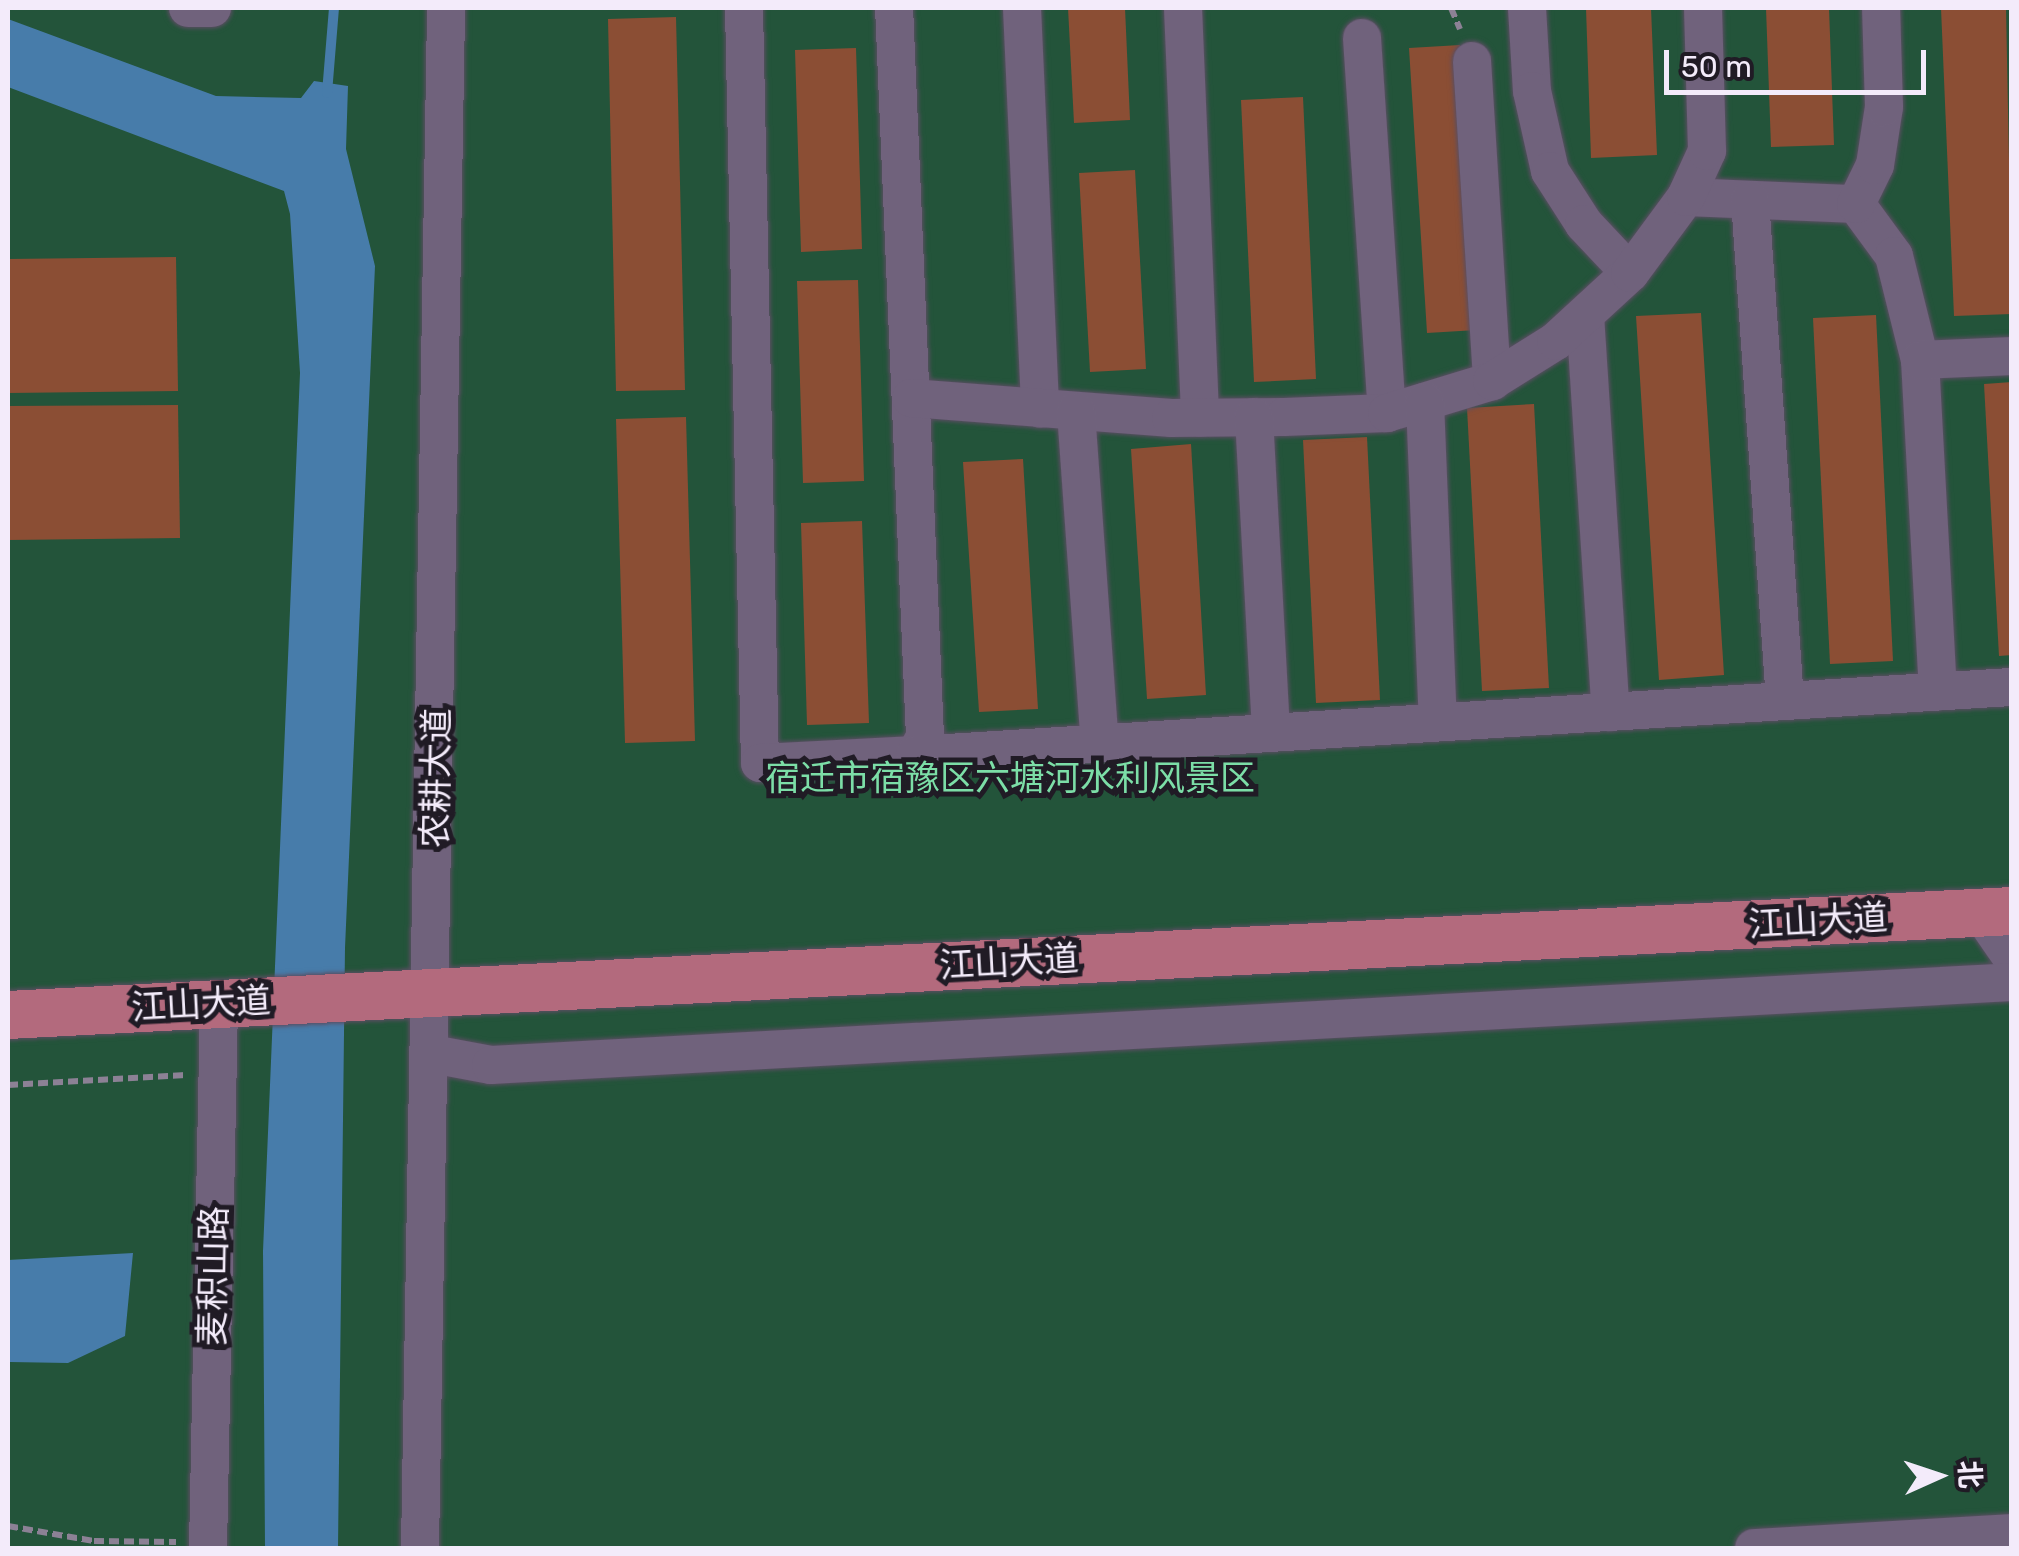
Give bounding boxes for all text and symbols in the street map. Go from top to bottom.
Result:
scale bar [1669,30,1932,92]
text: 50 m [1681,49,1752,85]
street label: 农耕大道 [414,708,458,848]
park label: 宿迁市宿豫区六塘河水利风景区 [765,757,1255,799]
street label: 江山大道 [1747,896,1889,946]
street label: 江山大道 [938,937,1080,987]
street label: 江山大道 [130,979,272,1029]
street label: 麦积山路 [191,1206,235,1346]
north arrow [1889,1426,1989,1526]
text: 北 [1952,1460,1987,1489]

